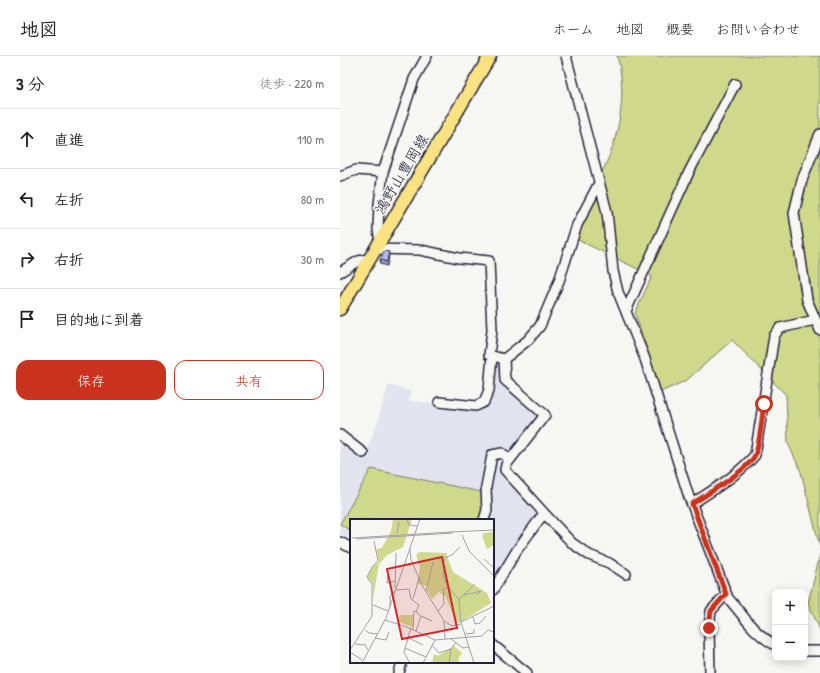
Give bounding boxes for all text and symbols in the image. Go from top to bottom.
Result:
text: 地図 [20,16,58,42]
text: ホーム [553,19,594,38]
text: 地図 [616,19,644,38]
text: 概要 [666,19,694,38]
text: お問い合わせ [716,19,800,38]
text: 3 分 [16,72,45,95]
text: 徒歩 · 220 m [260,74,324,92]
icon: ahead [16,128,38,150]
text: 直進 [54,129,84,150]
text: 110 m [297,130,324,148]
street label: 鴻野山豊岡線 [369,130,433,218]
icon: left [16,188,38,210]
text: 左折 [54,189,84,210]
text: 80 m [301,190,324,208]
icon: right [16,248,38,270]
text: 右折 [54,249,84,270]
text: 30 m [301,250,324,268]
icon: arrive [16,308,38,330]
text: 目的地に到着 [54,309,144,330]
button: 保存 [16,360,166,400]
button: 共有 [174,360,324,400]
route start [755,395,773,413]
inset map [350,519,494,663]
map controls [772,589,808,661]
button: + [772,589,808,625]
route end [700,619,718,637]
button: − [772,625,808,661]

